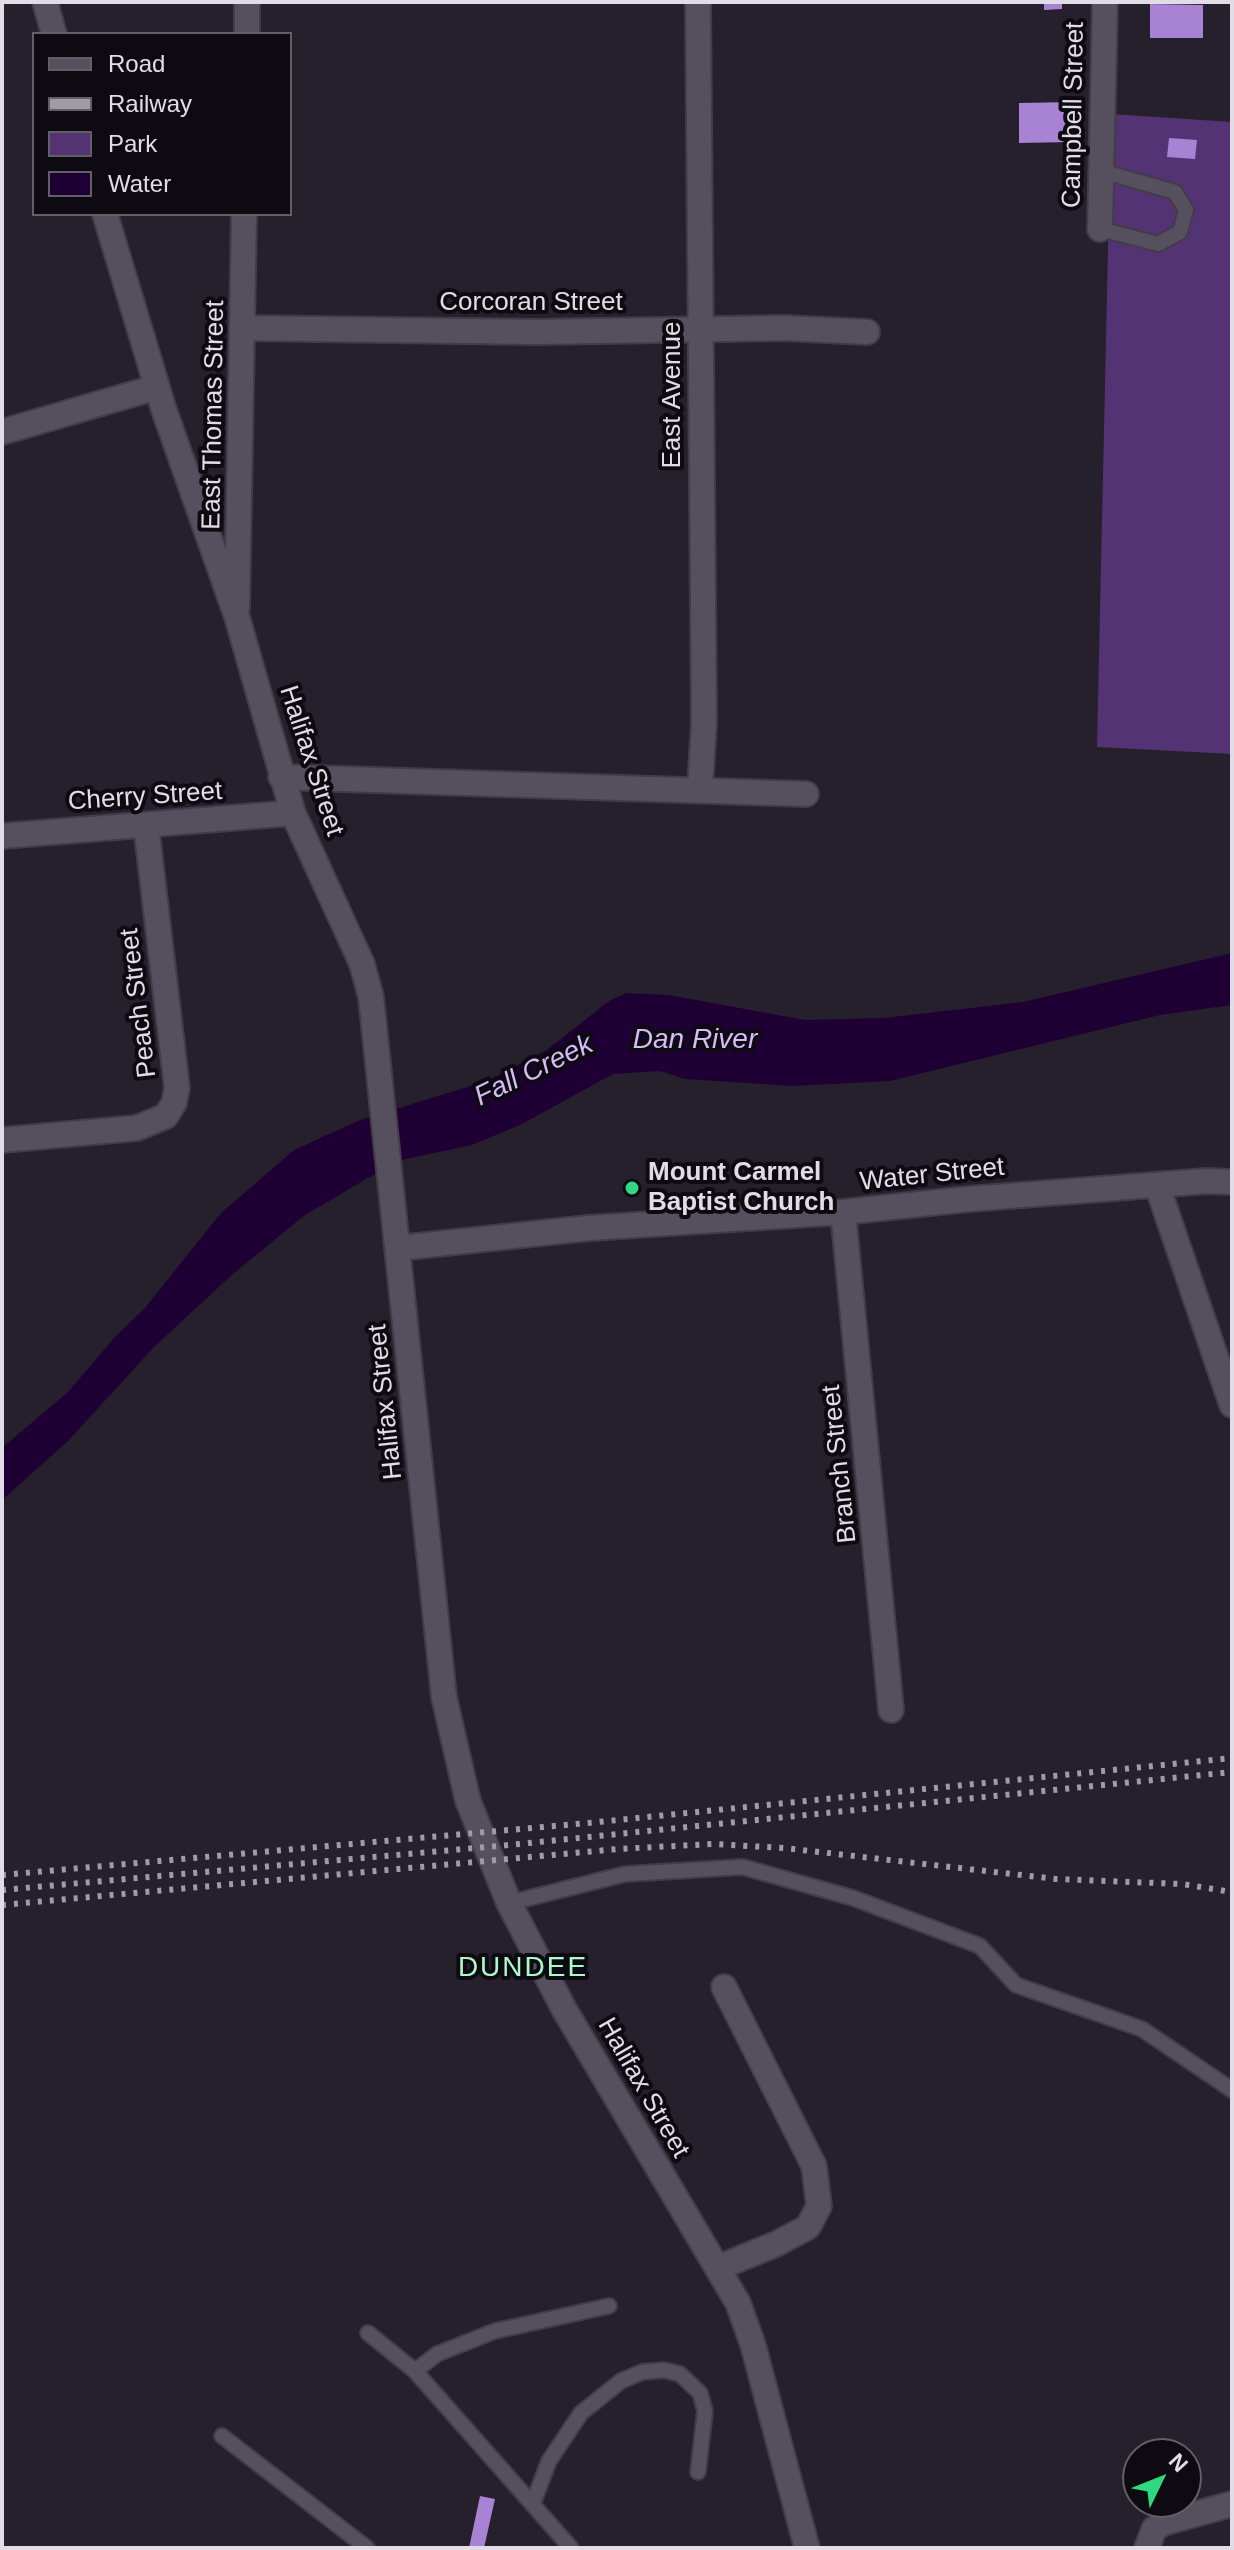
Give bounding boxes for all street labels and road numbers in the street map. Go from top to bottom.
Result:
street label: Campbell Street [1057,22,1091,208]
street label: Corcoran Street [439,287,623,319]
street label: East Thomas Street [196,300,232,530]
street label: East Avenue [657,322,689,468]
street label: Halifax Street [272,682,350,840]
street label: Cherry Street [67,776,223,818]
street label: Peach Street [114,927,164,1079]
street label: Water Street [858,1152,1006,1198]
street label: Halifax Street [362,1323,410,1481]
street label: Branch Street [816,1383,864,1545]
street label: Halifax Street [590,2013,696,2163]

